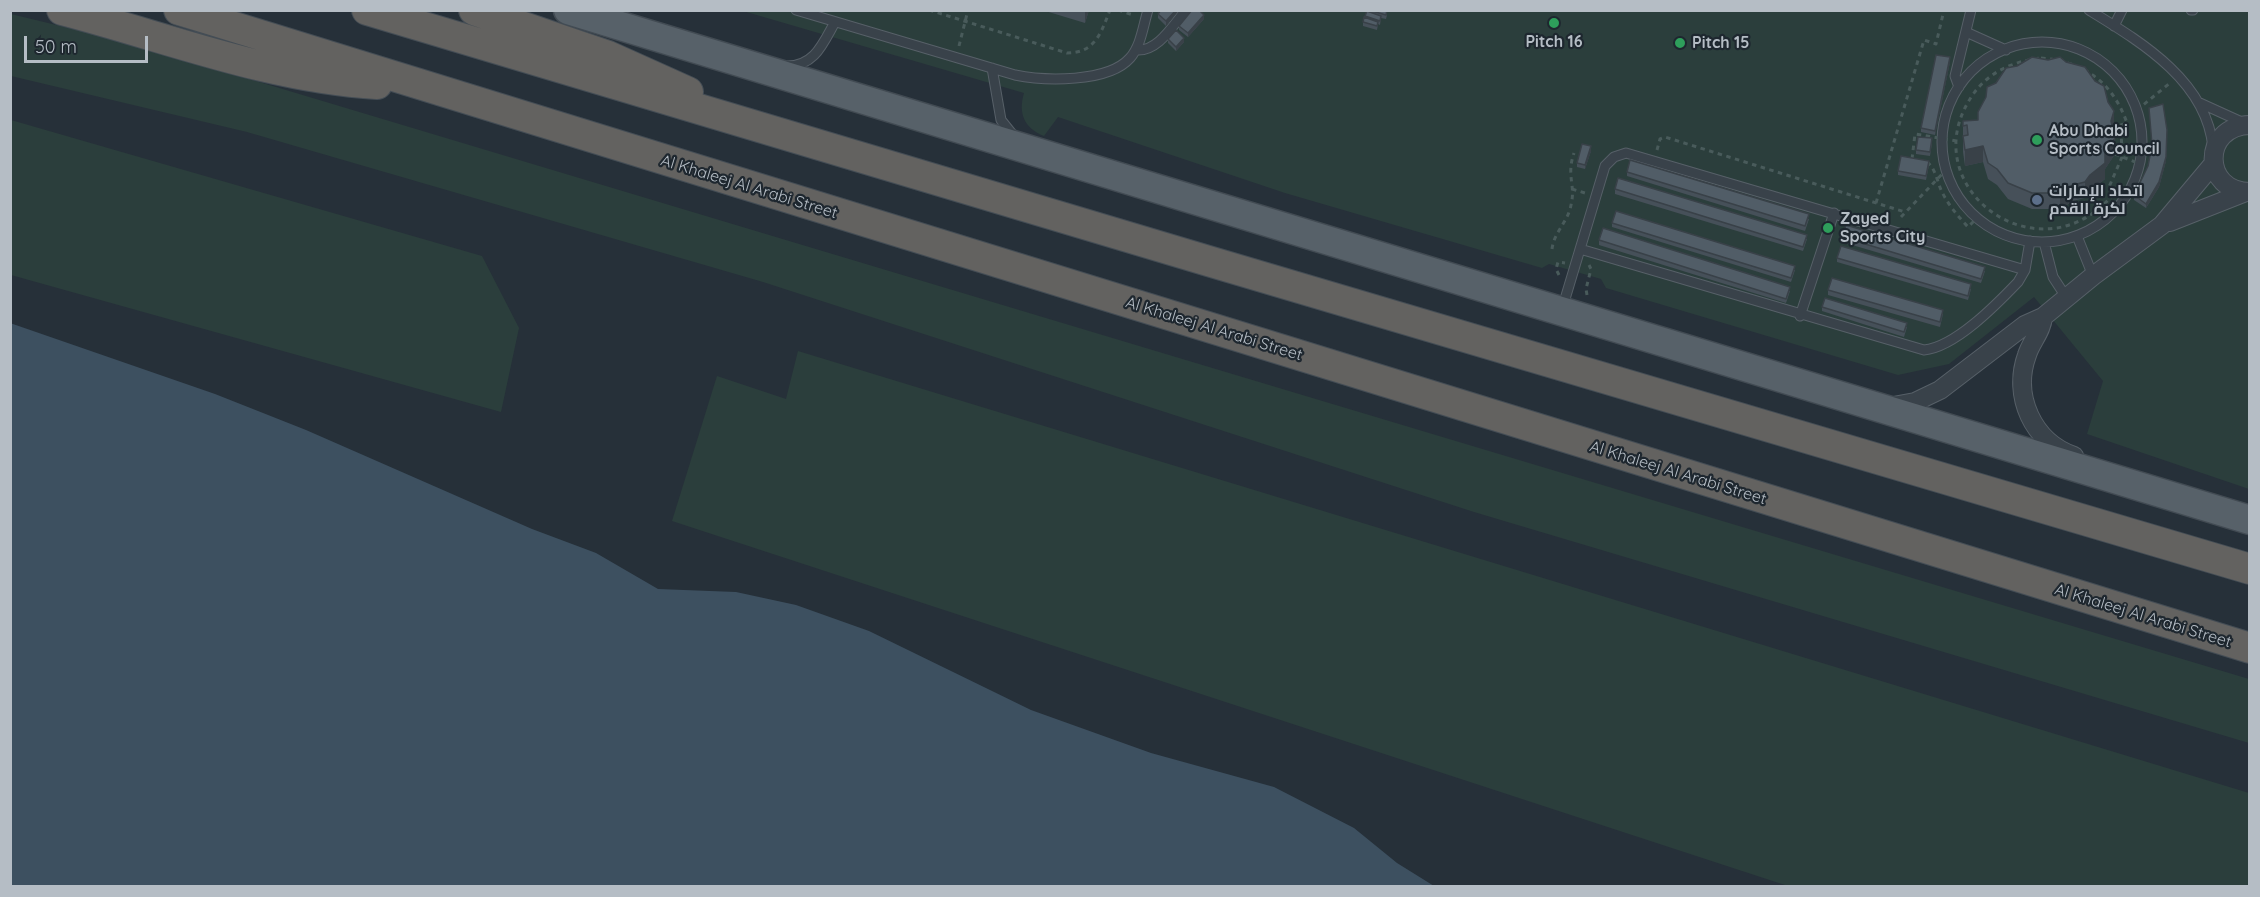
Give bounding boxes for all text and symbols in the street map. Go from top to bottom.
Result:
marker: Pitch 16 [1547,16,1561,30]
scale bar [27,24,152,62]
place label: Pitch 16 [1525,32,1583,52]
place label: Pitch 15 [1692,33,1750,53]
text: 50 m [35,35,77,58]
marker: Pitch 15 [1673,36,1687,50]
place label: Abu Dhabi Sports Council [2049,121,2160,159]
marker: Abu Dhabi Sports Council [2030,133,2044,147]
street label: Al Khaleej Al Arabi Street [658,151,840,223]
place label: اتحاد الإمارات لكرة القدم [2049,181,2143,219]
marker: اتحاد الإمارات لكرة القدم [2030,193,2044,207]
place label: Zayed Sports City [1840,209,1925,247]
marker: Zayed Sports City [1821,221,1835,235]
street label: Al Khaleej Al Arabi Street [1123,293,1305,365]
street label: Al Khaleej Al Arabi Street [1587,437,1769,509]
street label: Al Khaleej Al Arabi Street [2052,580,2234,652]

